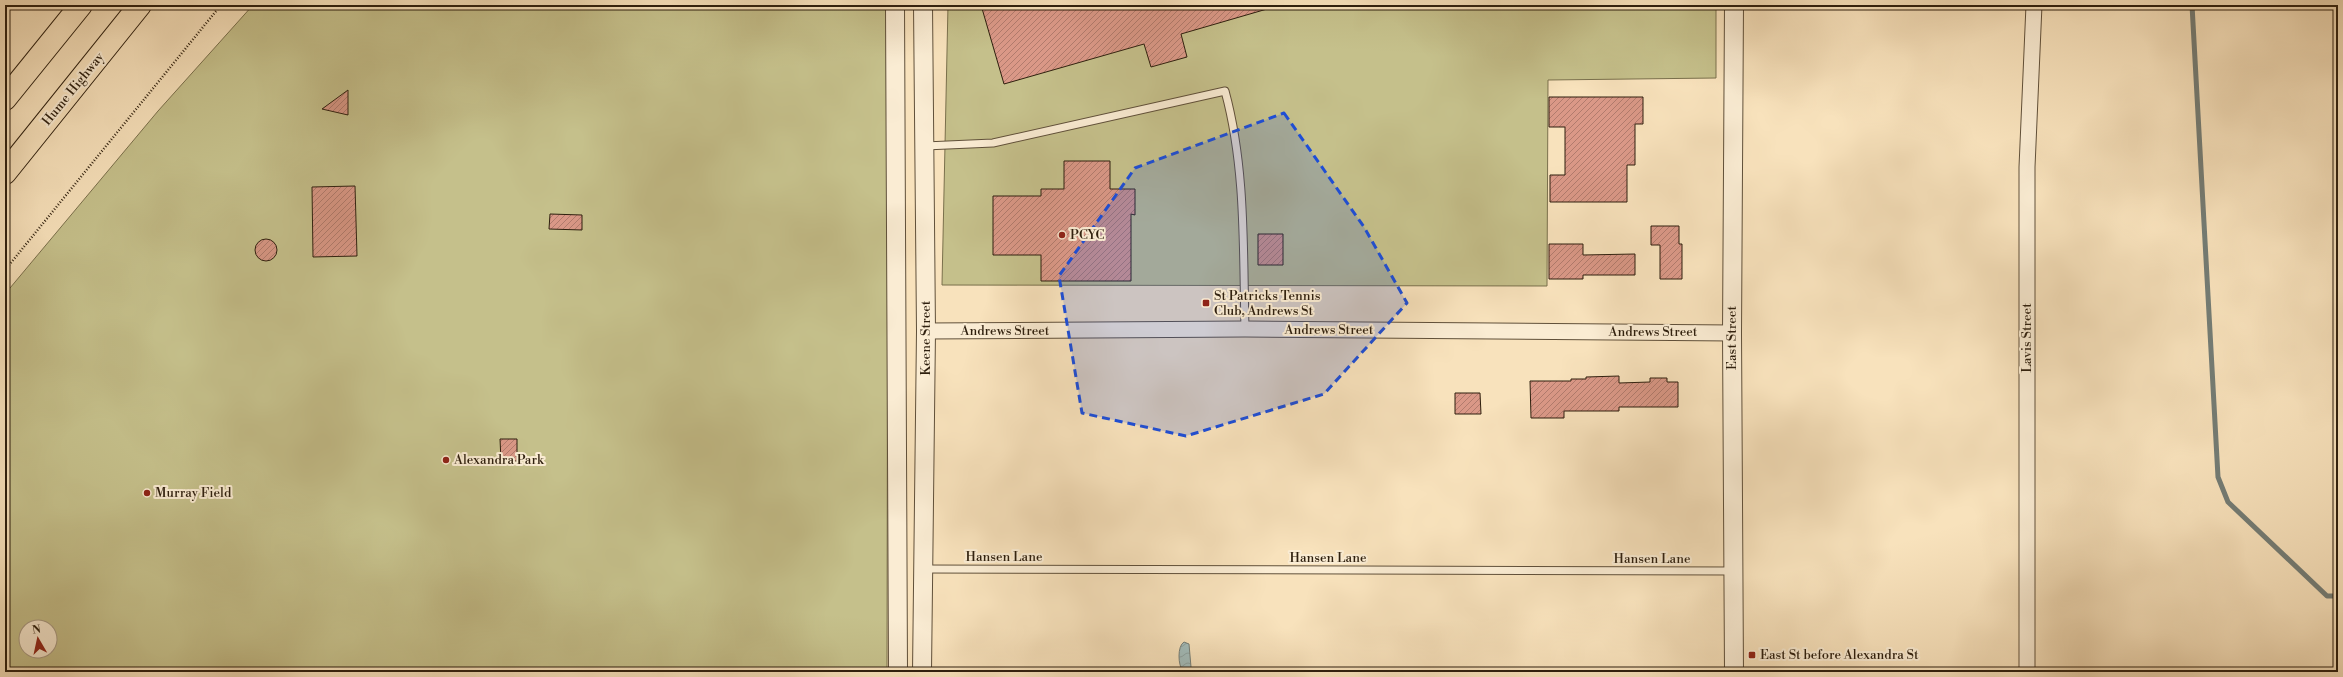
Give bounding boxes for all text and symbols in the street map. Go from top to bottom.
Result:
street label: Hume Highway [39,49,108,129]
place label: PCYC [1070,227,1104,243]
marker: PCYC [1057,230,1067,240]
place label: St Patricks Tennis Club, Andrews St [1214,288,1321,319]
marker: St Patricks Tennis Club, Andrews St [1201,298,1211,308]
street label: Keene Street [918,300,934,375]
street label: Lavis Street [2019,303,2035,373]
street label: East Street [1724,306,1740,370]
street label: Andrews Street [1284,322,1374,338]
street label: Andrews Street [960,323,1050,339]
street label: Andrews Street [1608,324,1698,340]
place label: Alexandra Park [453,452,545,468]
marker: Alexandra Park [441,455,451,465]
place label: Murray Field [155,485,232,501]
marker: Murray Field [142,488,152,498]
street label: Hansen Lane [966,549,1043,565]
street label: Hansen Lane [1290,550,1367,566]
street label: Hansen Lane [1614,551,1691,567]
north arrow [18,619,58,659]
text: N [31,622,42,638]
place label: East St before Alexandra St [1760,647,1919,663]
marker: East St before Alexandra St [1747,650,1757,660]

